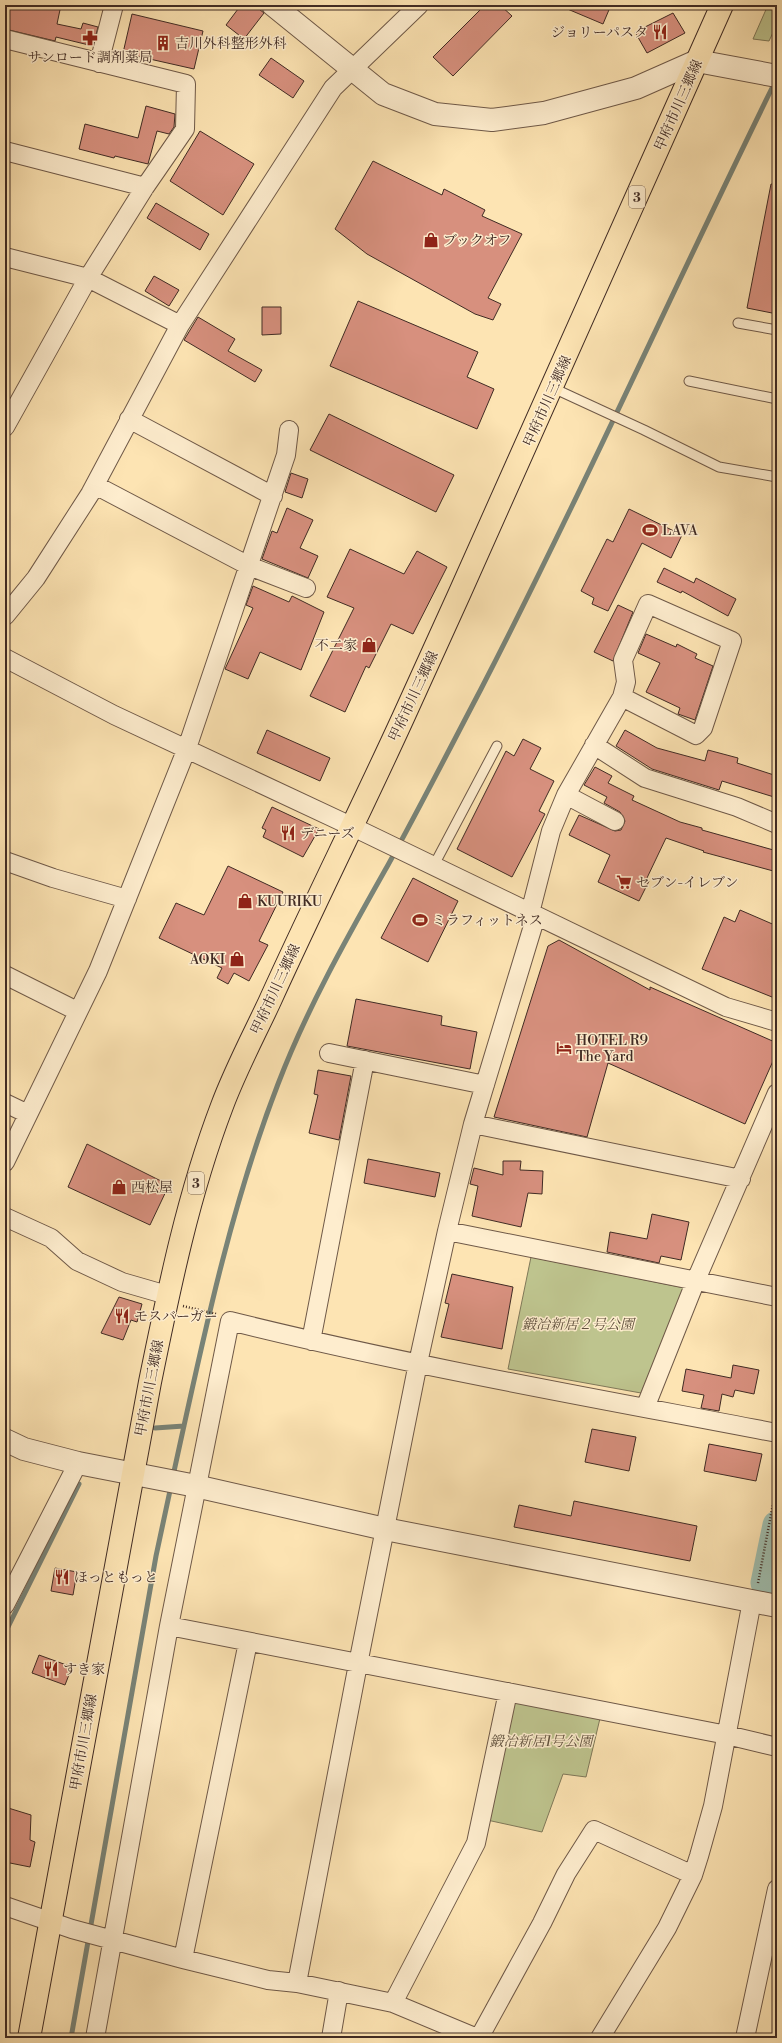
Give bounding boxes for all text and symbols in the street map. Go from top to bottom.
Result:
restaurant icon: ジョリーパスタ [651,23,669,41]
place label: ジョリーパスタ [551,24,648,42]
pharmacy icon: サンロード調剤薬局 [81,29,99,47]
building icon: 吉川外科整形外科 [154,34,172,52]
place label: 吉川外科整形外科 [175,35,287,53]
place label: サンロード調剤薬局 [27,49,153,67]
street label: 甲府市川三郷線 [651,57,707,154]
road number: 3 [629,186,645,208]
shop icon: ブックオフ [422,231,440,249]
place label: ブックオフ [443,232,512,250]
street label: 甲府市川三郷線 [520,353,576,450]
sports icon: LAVA [641,521,659,539]
place label: LAVA [662,522,698,540]
shop icon: 不二家 [360,636,378,654]
place label: 不二家 [315,637,357,655]
street label: 甲府市川三郷線 [385,648,443,745]
restaurant icon: デニーズ [279,824,297,842]
place label: デニーズ [300,825,355,843]
supermarket icon: セブン-イレブン [615,873,633,891]
place label: セブン-イレブン [636,874,738,892]
shop icon: KUURIKU [236,892,254,910]
place label: KUURIKU [257,893,323,911]
sports icon: ミラフィットネス [411,911,429,929]
place label: ミラフィットネス [432,912,543,930]
street label: 甲府市川三郷線 [247,941,305,1038]
shop icon: AOKI [228,950,246,968]
place label: AOKI [189,951,226,969]
place label: HOTEL R9 The Yard [576,1032,648,1066]
hotel icon: HOTEL R9 The Yard [555,1039,573,1057]
road number: 3 [188,1172,204,1194]
shop icon: 西松屋 [110,1178,128,1196]
place label: 西松屋 [131,1179,173,1197]
restaurant icon: モスバーガー [113,1307,131,1325]
place label: モスバーガー [134,1308,218,1326]
park label: 鍛冶新居２号公園 [522,1316,636,1334]
street label: 甲府市川三郷線 [132,1338,168,1438]
restaurant icon: ほっともっと [53,1568,71,1586]
place label: ほっともっと [74,1569,158,1587]
restaurant icon: すき家 [42,1660,60,1678]
place label: すき家 [63,1661,105,1679]
street label: 甲府市川三郷線 [67,1692,101,1792]
park label: 鍛冶新居1号公園 [489,1733,595,1751]

